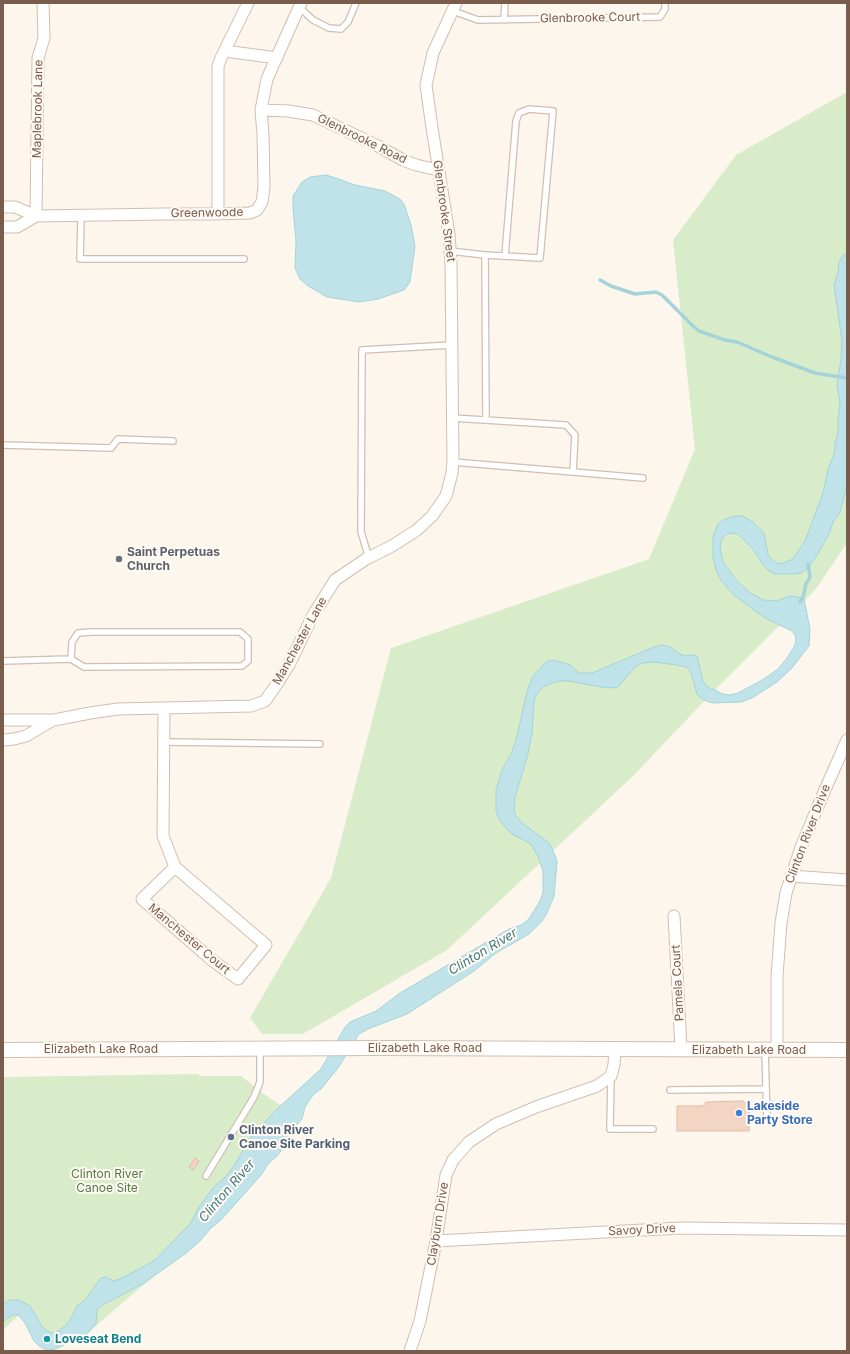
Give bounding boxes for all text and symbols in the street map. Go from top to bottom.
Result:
street label: Glenbrooke Court [540,10,640,26]
street label: Maplebrook Lane [30,60,46,158]
street label: Glenbrooke Road [315,111,409,167]
street label: Glenbrooke Street [430,159,458,263]
street label: Greenwoode [171,205,243,221]
place label: Saint Perpetuas Church [127,545,220,573]
marker: Saint Perpetuas Church [114,554,124,564]
street label: Manchester Lane [270,595,330,687]
street label: Clinton River Drive [782,782,834,886]
street label: Manchester Court [145,901,233,977]
water label: Clinton River [446,925,520,979]
street label: Pamela Court [669,944,687,1022]
street label: Elizabeth Lake Road [368,1041,482,1055]
street label: Elizabeth Lake Road [44,1042,158,1056]
street label: Elizabeth Lake Road [692,1043,806,1057]
place label: Lakeside Party Store [747,1099,813,1127]
marker: Lakeside Party Store [734,1108,744,1118]
place label: Clinton River Canoe Site Parking [239,1123,350,1151]
marker: Clinton River Canoe Site Parking [226,1132,236,1142]
water label: Clinton River [196,1157,258,1225]
park label: Clinton River Canoe Site [71,1167,143,1195]
street label: Clayburn Drive [424,1181,452,1267]
street label: Savoy Drive [608,1221,676,1239]
place label: Loveseat Bend [55,1332,141,1346]
marker: Loveseat Bend [42,1334,52,1344]

